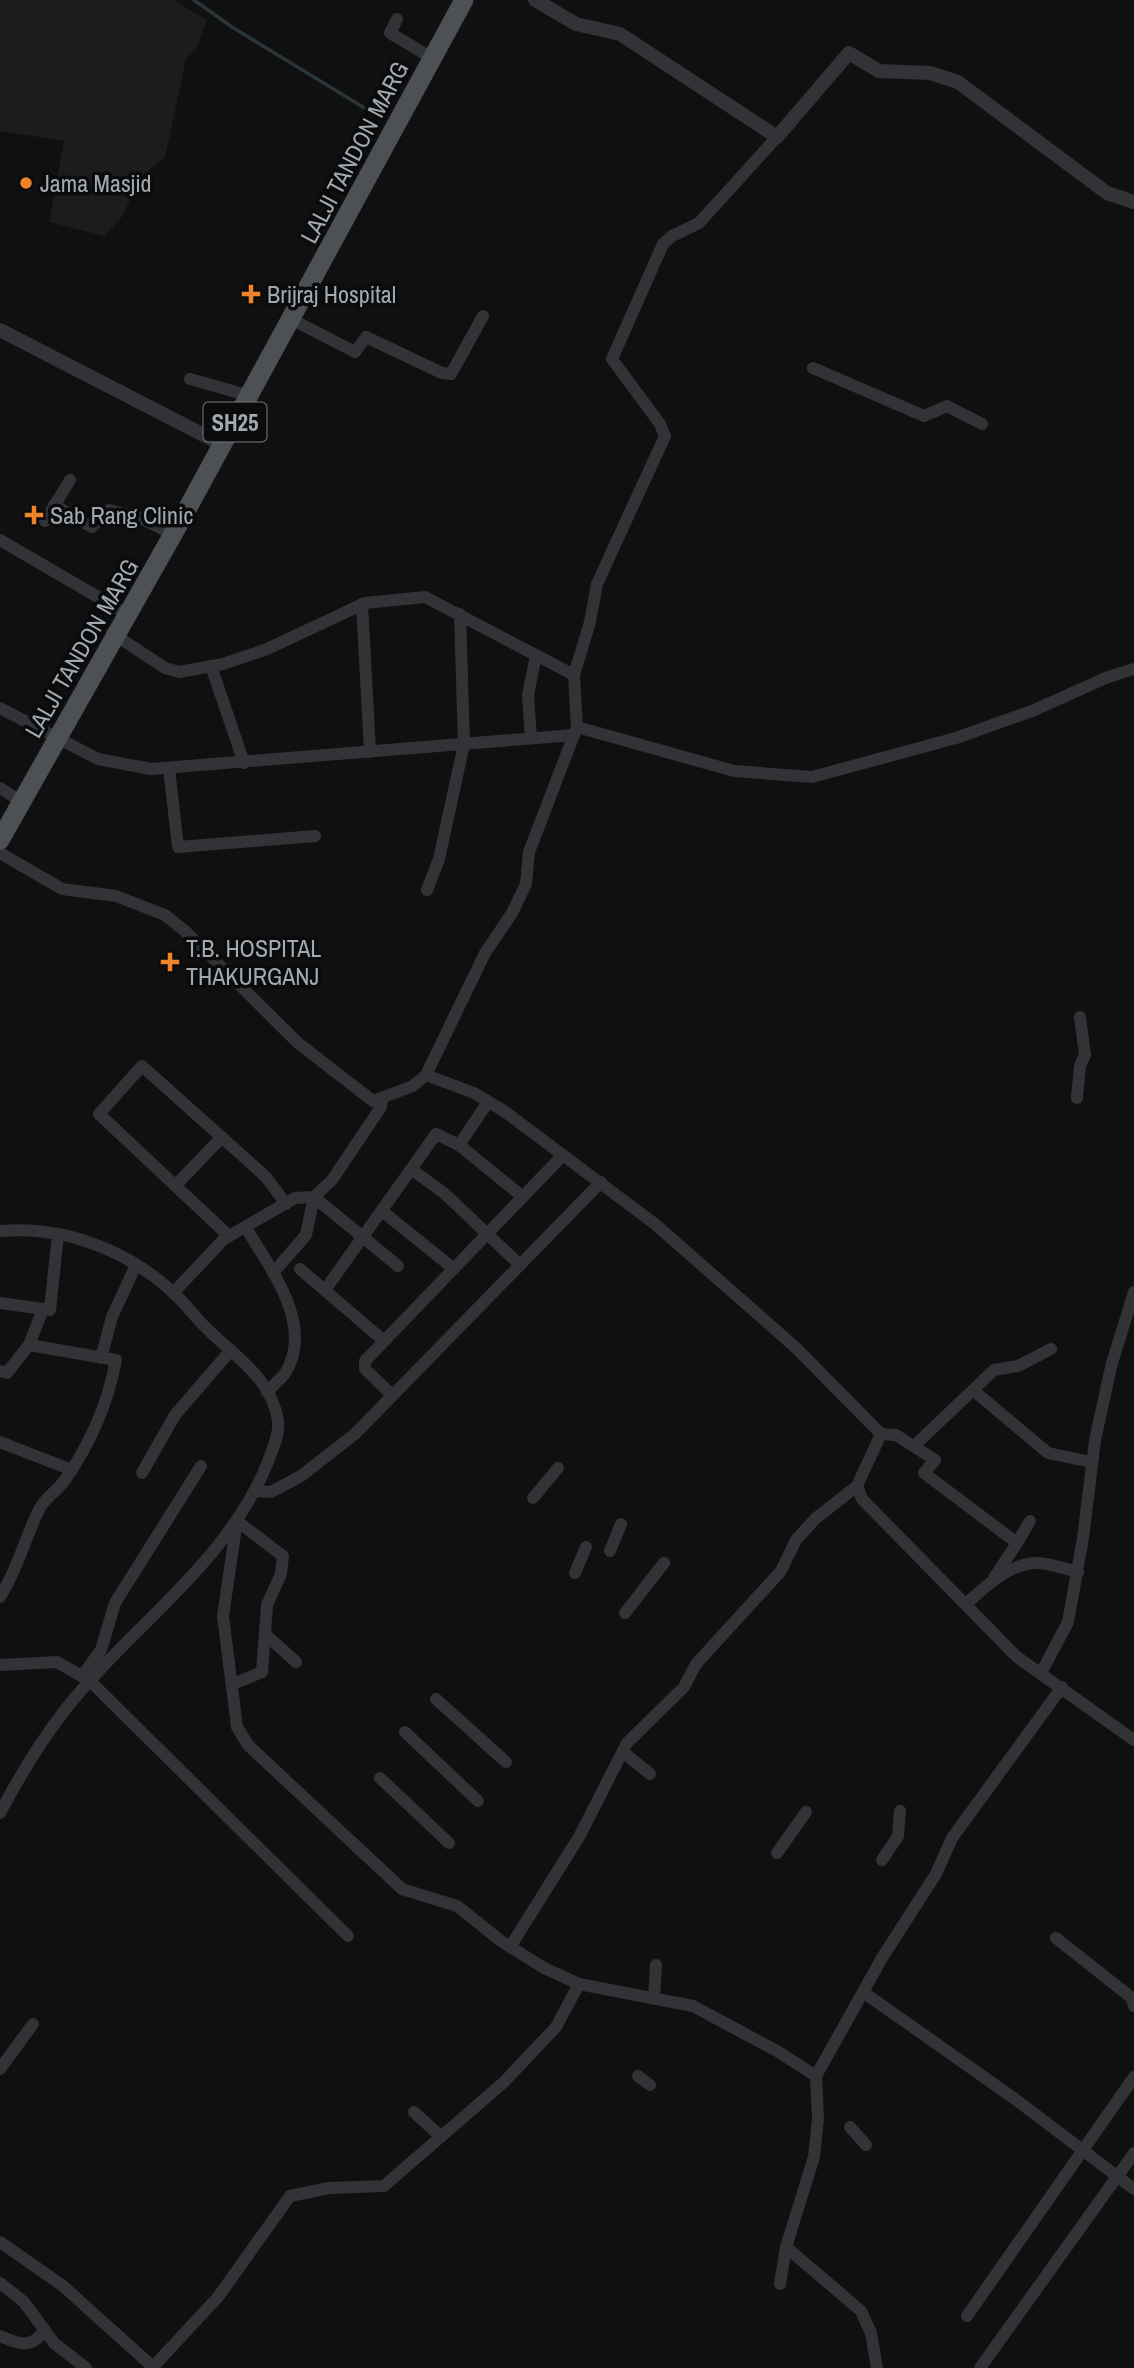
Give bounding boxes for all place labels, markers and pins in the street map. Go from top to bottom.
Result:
place label: Jama Masjid [40,167,152,199]
marker: Jama Masjid [18,175,34,191]
place label: Brijraj Hospital [267,278,396,310]
marker: Brijraj Hospital [241,284,261,304]
place label: Sab Rang Clinic [50,499,193,531]
marker: Sab Rang Clinic [24,505,44,525]
place label: T.B. HOSPITAL THAKURGANJ [186,932,321,992]
marker: T.B. HOSPITAL THAKURGANJ [160,952,180,972]

